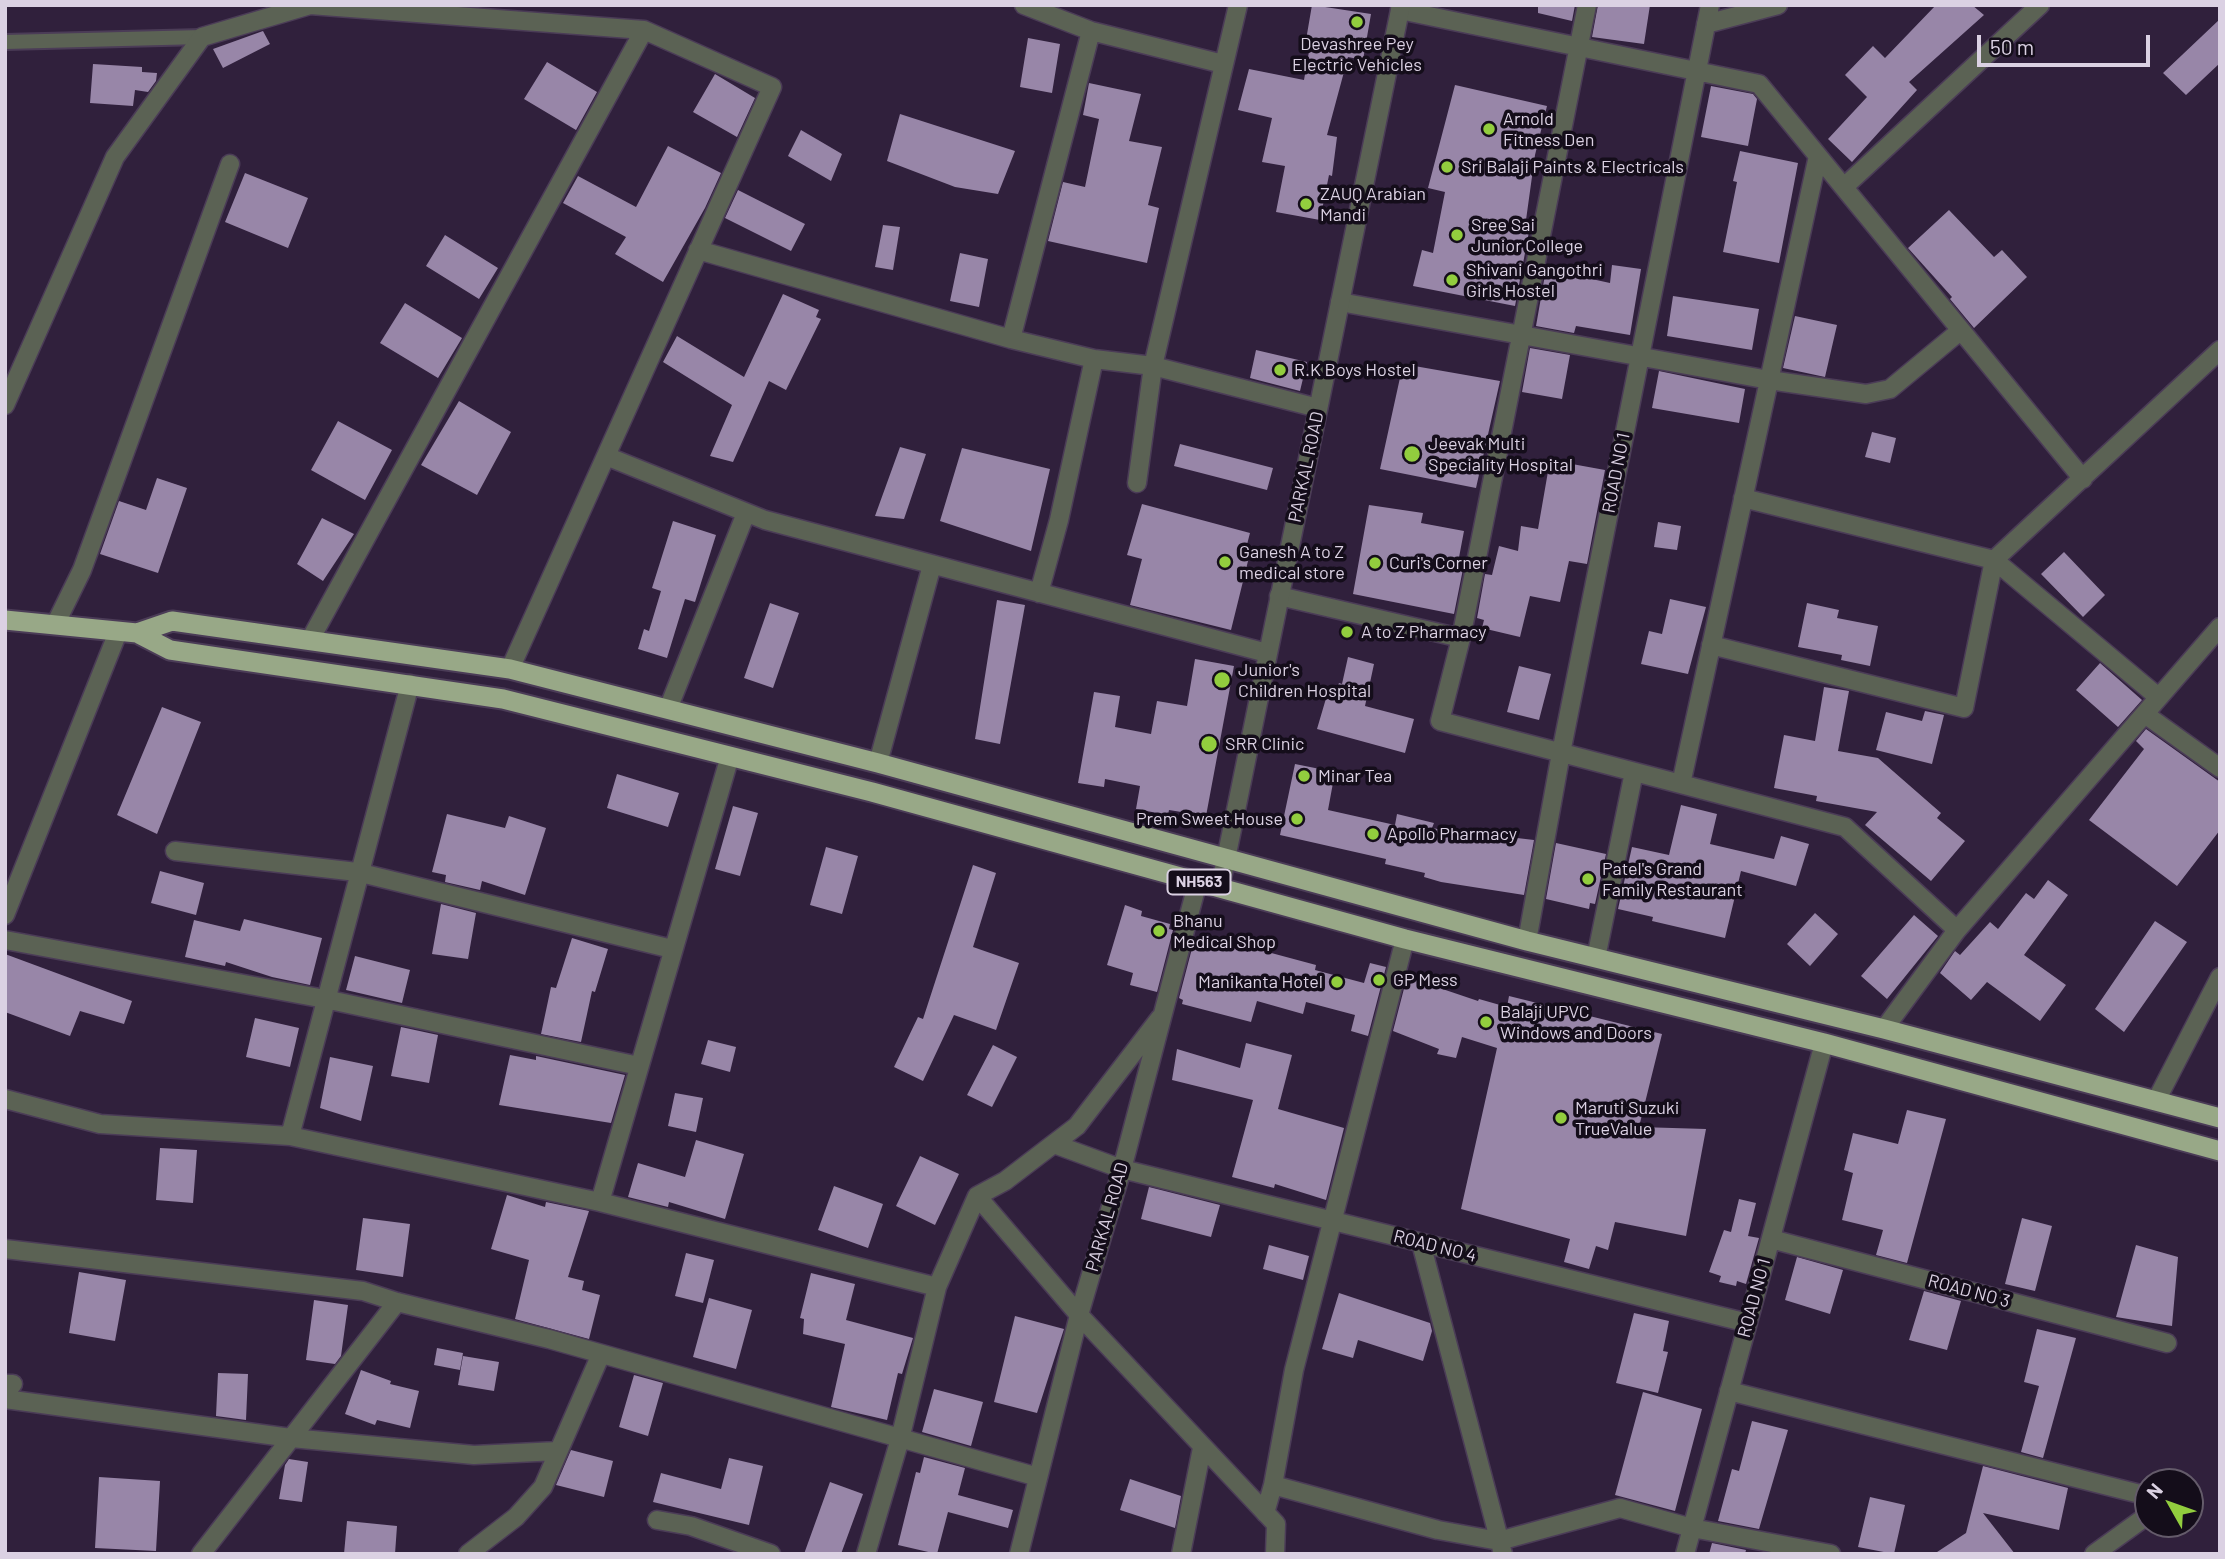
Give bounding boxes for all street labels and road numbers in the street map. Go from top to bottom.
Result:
street label: PARKAL ROAD [1284,410,1328,524]
street label: ROAD NO 1 [1598,431,1634,515]
road number: NH563 [1168,870,1230,894]
street label: PARKAL ROAD [1081,1160,1133,1274]
street label: ROAD NO 4 [1391,1225,1479,1267]
street label: ROAD NO 1 [1733,1256,1775,1340]
street label: ROAD NO 3 [1926,1270,2012,1312]

